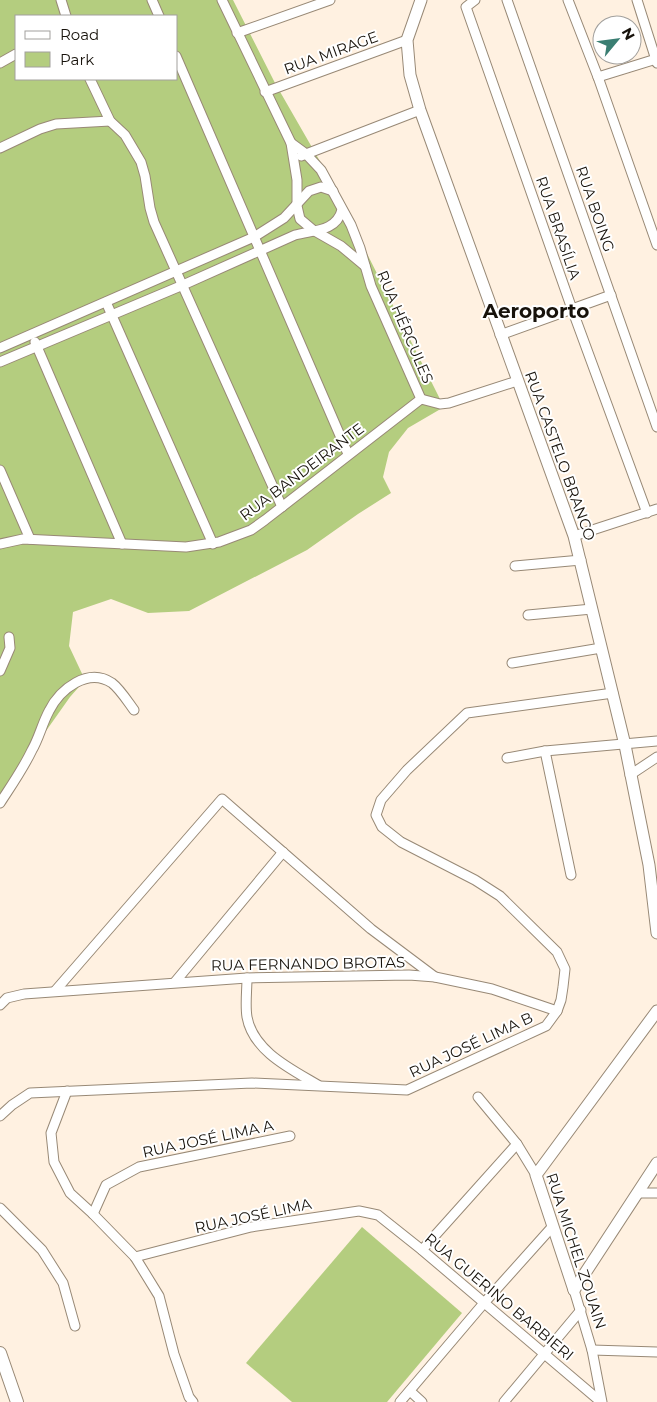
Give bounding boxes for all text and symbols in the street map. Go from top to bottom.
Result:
legend [15,15,178,80]
north arrow [592,15,642,65]
text: N [618,24,639,43]
text: Road [60,25,99,44]
street label: RUA MIRAGE [281,27,381,78]
text: Park [60,50,94,69]
street label: RUA BOING [572,163,619,254]
street label: RUA BRASÍLIA [532,174,585,282]
street label: RUA HÉRCULES [373,267,438,386]
district label: Aeroporto [482,299,589,323]
street label: RUA CASTELO BRANCO [521,368,600,543]
street label: RUA BANDEIRANTE [236,419,368,525]
street label: RUA FERNANDO BROTAS [211,952,405,975]
street label: RUA JOSÉ LIMA B [406,1008,536,1082]
street label: RUA JOSÉ LIMA A [141,1115,275,1162]
street label: RUA MICHEL ZOUAIN [542,1170,611,1331]
street label: RUA JOSÉ LIMA [193,1194,313,1237]
street label: RUA GUERINO BARBIERI [421,1229,578,1365]

